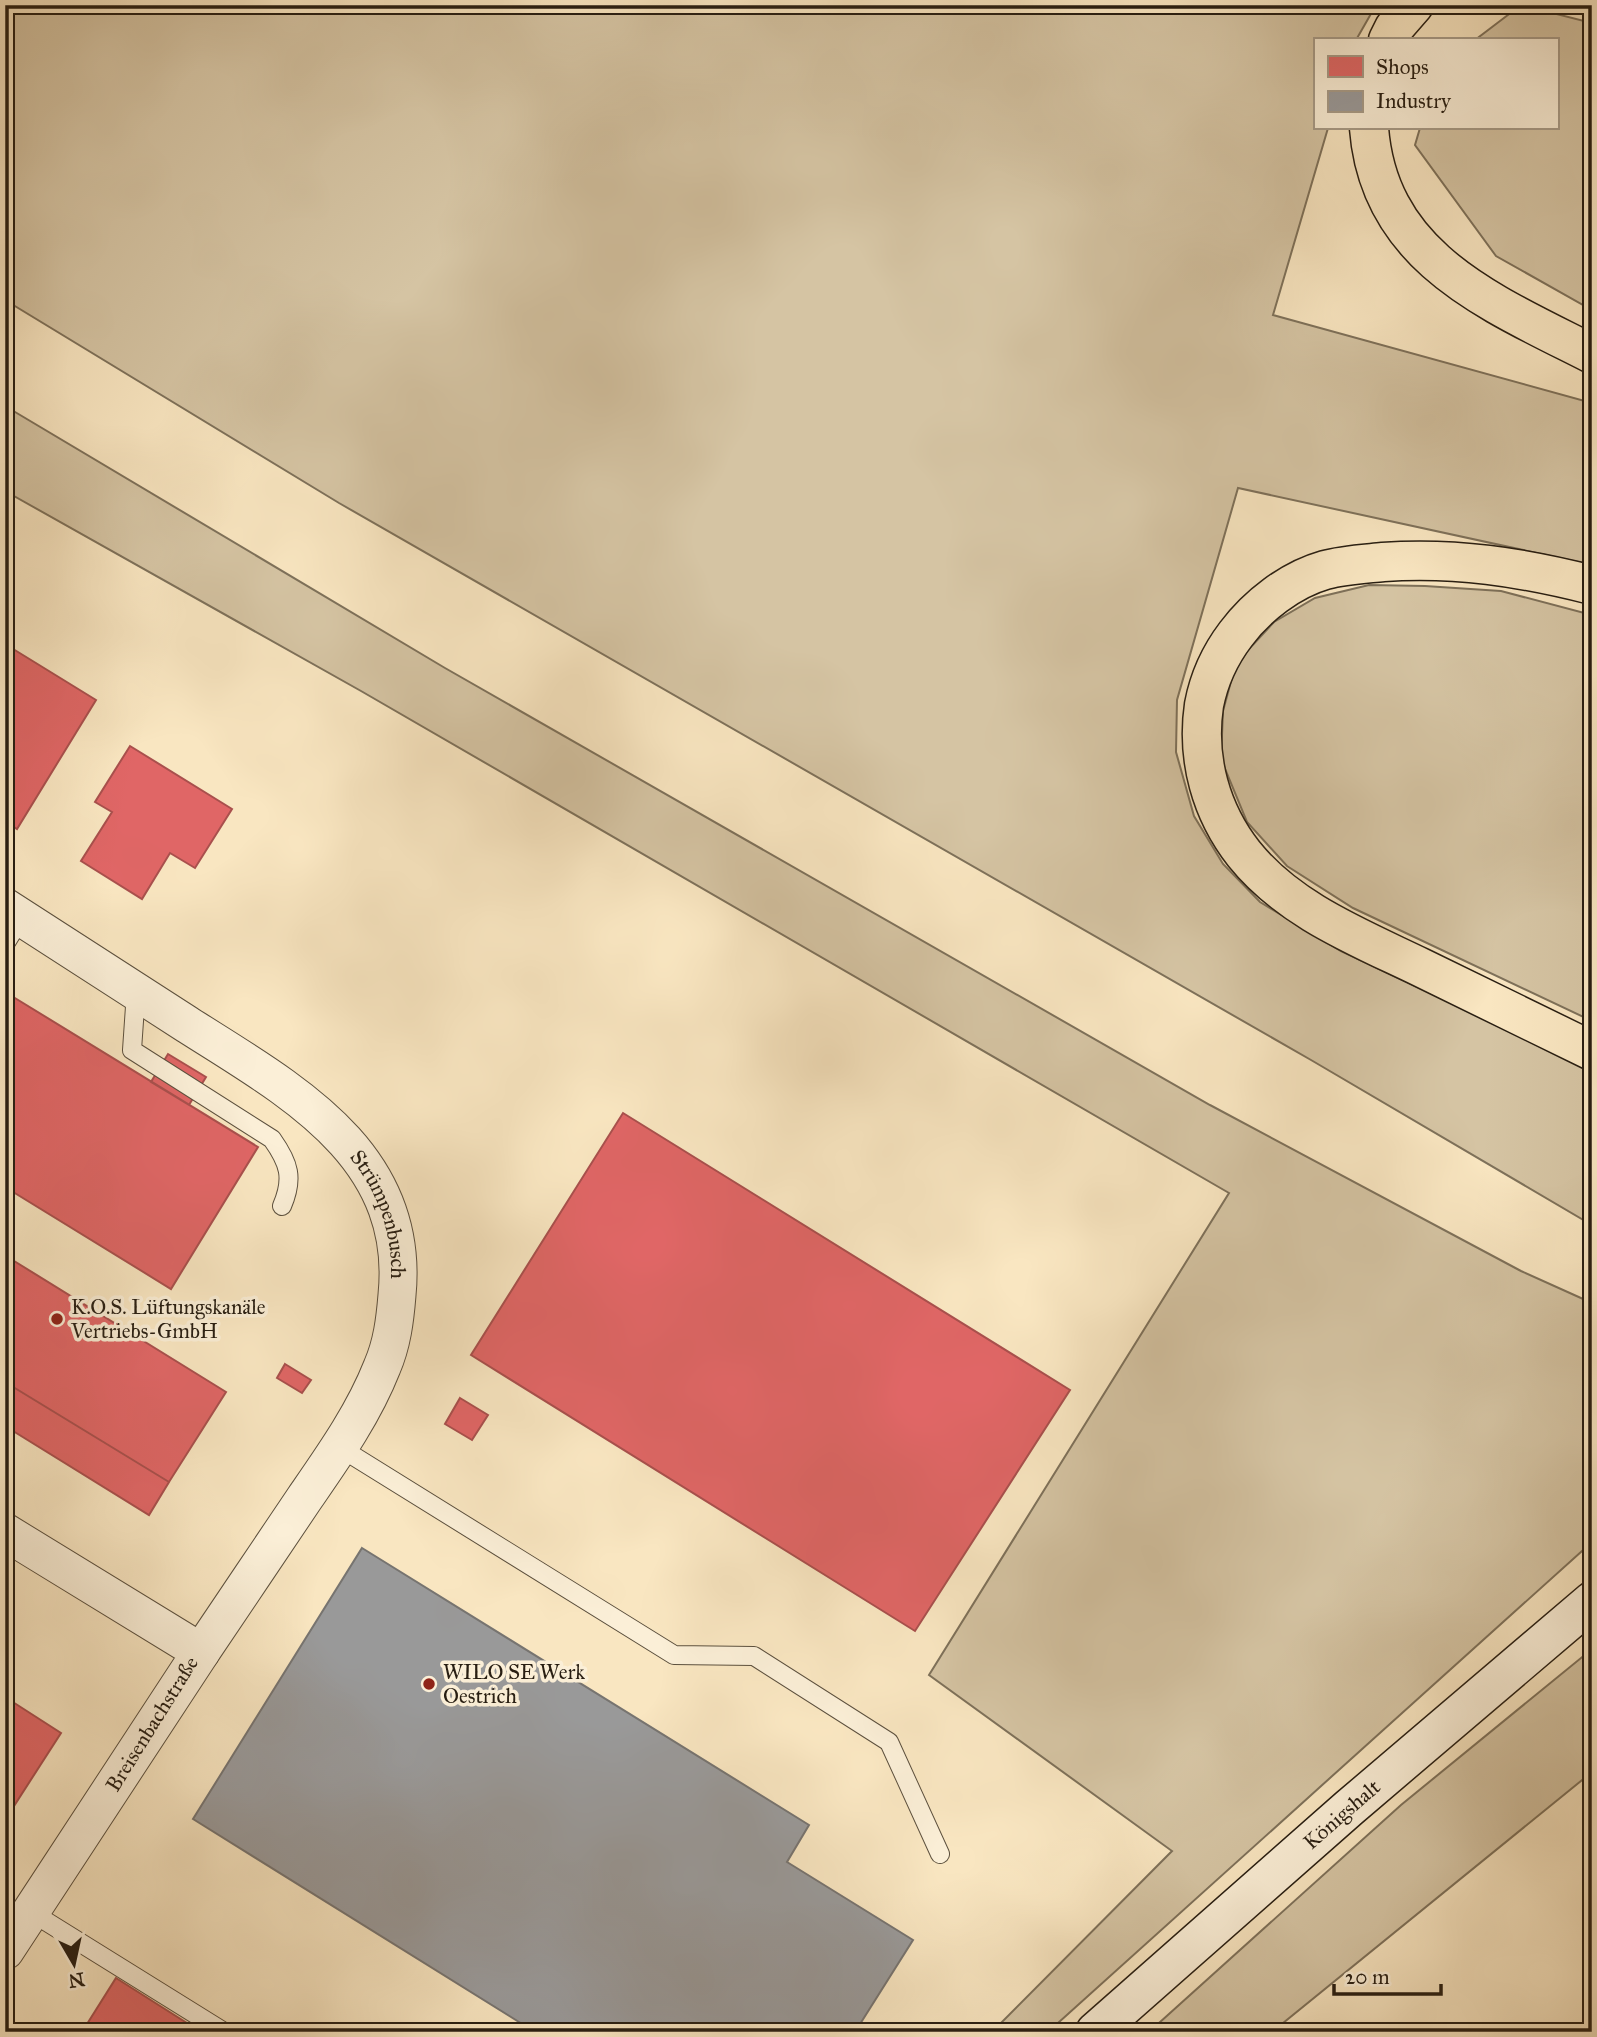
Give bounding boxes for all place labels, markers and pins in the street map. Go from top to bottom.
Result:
place label: K.O.S. Lüftungskanäle Vertriebs-GmbH [70,1294,266,1344]
marker: K.O.S. Lüftungskanäle Vertriebs-GmbH [49,1311,65,1327]
place label: WILO SE Werk Oestrich [443,1659,585,1709]
marker: WILO SE Werk Oestrich [421,1676,437,1692]

